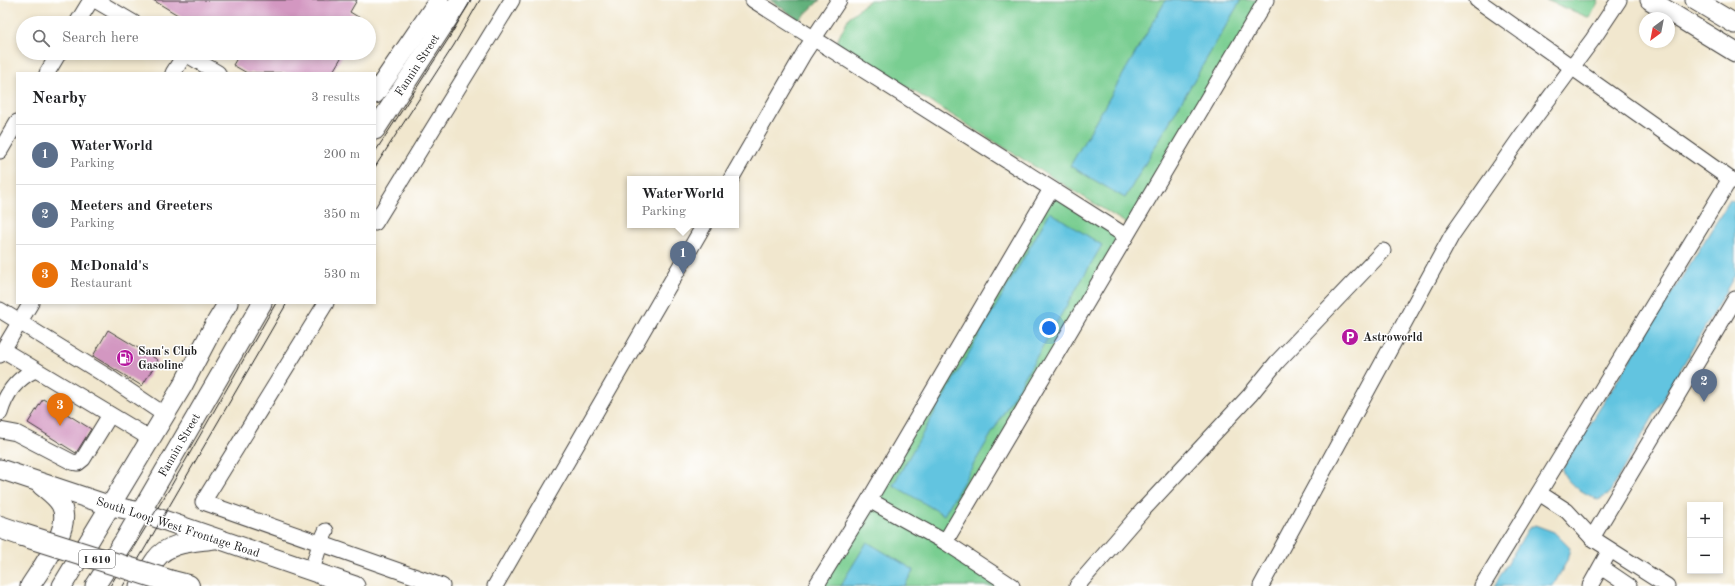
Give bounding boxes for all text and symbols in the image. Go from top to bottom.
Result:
north arrow [1639,12,1675,48]
search box [16,16,376,60]
icon: search [30,27,52,49]
text: Search here [62,31,139,46]
street label: Fannin Street [393,32,442,99]
text: Nearby [32,90,87,107]
text: 3 results [311,91,360,104]
text: WaterWorld [70,139,153,154]
text: 1 [41,148,49,161]
text: 200 m [323,148,360,161]
text: Parking [70,157,114,170]
popup [627,176,739,228]
text: WaterWorld [642,187,724,202]
text: Meeters and Greeters [70,199,212,214]
text: Parking [642,205,686,218]
text: 2 [41,208,49,221]
text: 350 m [323,208,360,221]
text: Parking [70,217,114,230]
pin: 1 [670,241,696,274]
text: McDonald's [70,259,148,274]
text: 3 [41,268,49,281]
text: 530 m [323,268,360,281]
text: Restaurant [70,277,132,290]
your location [1039,318,1059,338]
parking icon: Astroworld [1340,327,1360,347]
place label: Astroworld [1363,332,1423,344]
place label: Sam's Club Gasoline [138,346,197,372]
fuel station icon: Sam's Club Gasoline [115,348,135,368]
pin: 2 [1691,369,1717,402]
pin: 3 [47,393,73,426]
street label: Fannin Street [157,412,203,479]
street label: South Loop West Frontage Road [94,496,261,560]
map controls [1687,502,1723,574]
button: + [1687,502,1723,538]
button: − [1687,538,1723,574]
road number: I 610 [79,550,115,568]

